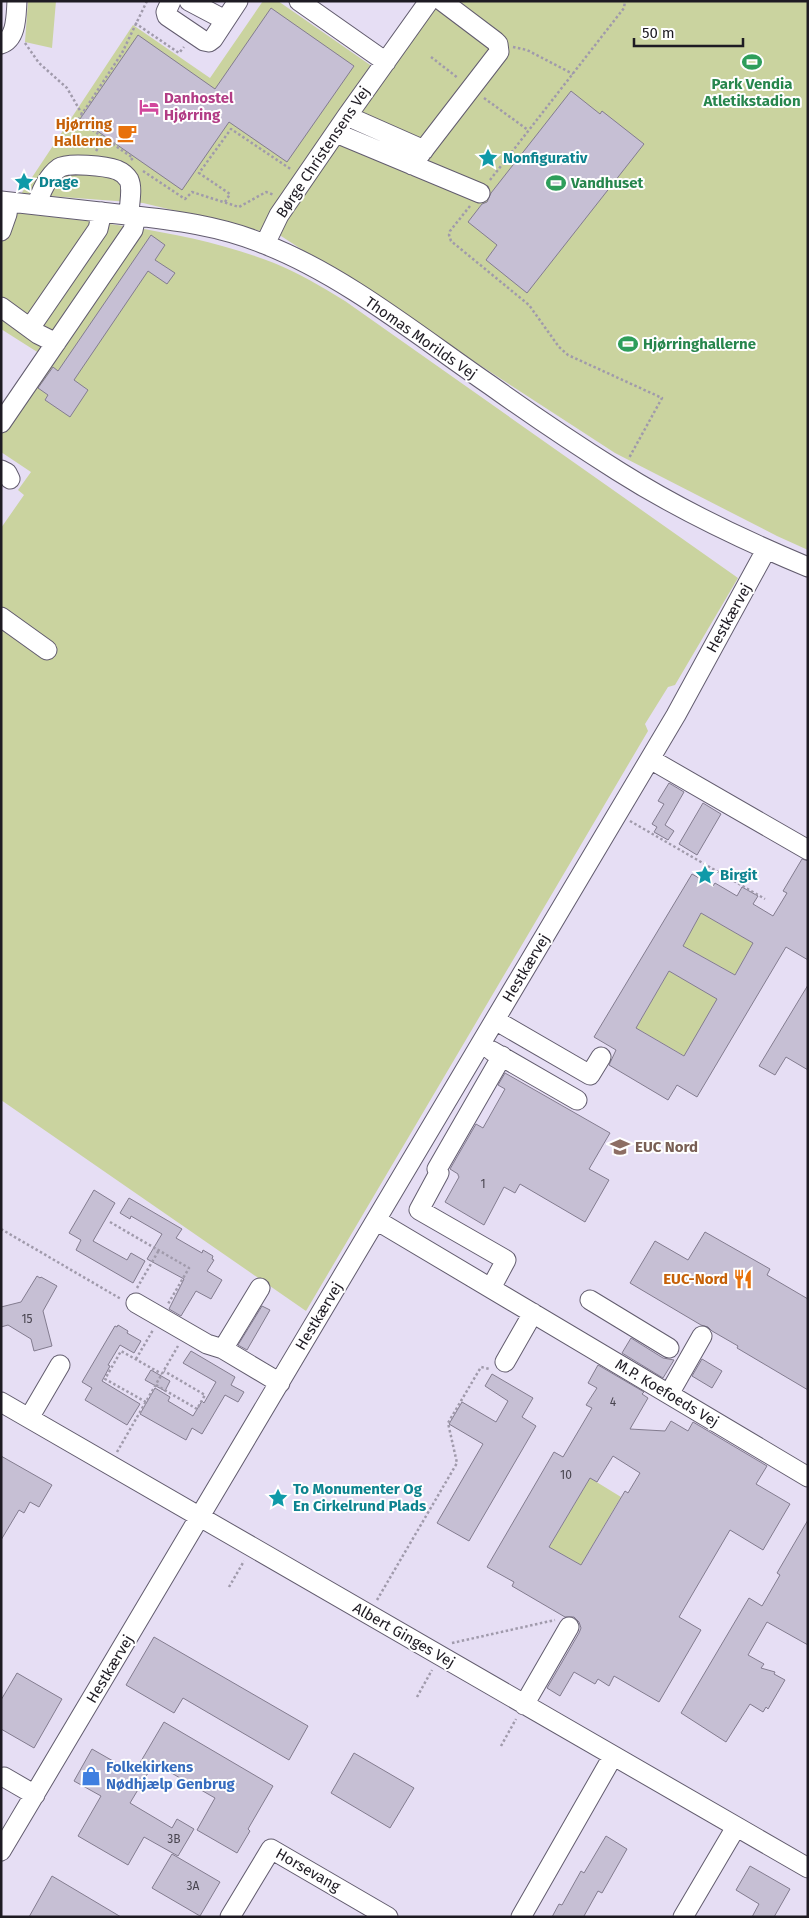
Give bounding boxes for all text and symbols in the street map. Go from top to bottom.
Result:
scale bar [634,15,743,47]
text: 50 m [642,24,675,42]
sports icon: Park Vendia Atletikstadion [741,51,763,73]
place label: Park Vendia Atletikstadion [702,75,801,110]
street label: Børge Christensens Vej [272,83,374,221]
place label: Danhostel Hjørring [164,89,234,124]
hotel icon: Danhostel Hjørring [138,96,160,118]
place label: Hjørring Hallerne [54,115,113,150]
cafe icon: Hjørring Hallerne [116,122,138,144]
place icon: Nonfigurativ [477,147,499,169]
place label: Nonfigurativ [503,149,588,167]
place icon: Drage [13,171,35,193]
sports icon: Vandhuset [545,172,567,194]
place label: Drage [39,173,79,191]
place label: Vandhuset [570,174,644,192]
street label: Thomas Morilds Vej [362,293,480,383]
sports icon: Hjørringhallerne [617,333,639,355]
place label: Hjørringhallerne [643,335,756,353]
street label: Hestkærvej [703,580,755,656]
place icon: Birgit [694,864,716,886]
place label: Birgit [720,866,758,884]
street label: Hestkærvej [499,931,553,1005]
school or university icon: EUC Nord [609,1136,631,1158]
place label: EUC Nord [635,1138,698,1156]
house number: 1 [480,1177,486,1191]
restaurant icon: EUC-Nord [732,1268,754,1290]
place label: EUC-Nord [663,1270,728,1288]
street label: Hestkærvej [292,1279,346,1353]
house number: 15 [21,1312,33,1326]
street label: M.P. Koefoeds Vej [612,1355,722,1431]
house number: 4 [610,1395,617,1409]
house number: 10 [560,1468,572,1482]
place label: To Monumenter Og En Cirkelrund Plads [293,1480,426,1515]
place icon: To Monumenter Og En Cirkelrund Plads [267,1487,289,1509]
street label: Albert Ginges Vej [350,1599,458,1671]
street label: Hestkærvej [83,1632,137,1706]
place label: Folkekirkens Nødhjælp Genbrug [106,1758,236,1793]
shop icon: Folkekirkens Nødhjælp Genbrug [80,1765,102,1787]
house number: 3B [167,1832,181,1846]
street label: Horsevang [273,1844,344,1896]
house number: 3A [187,1879,200,1893]

